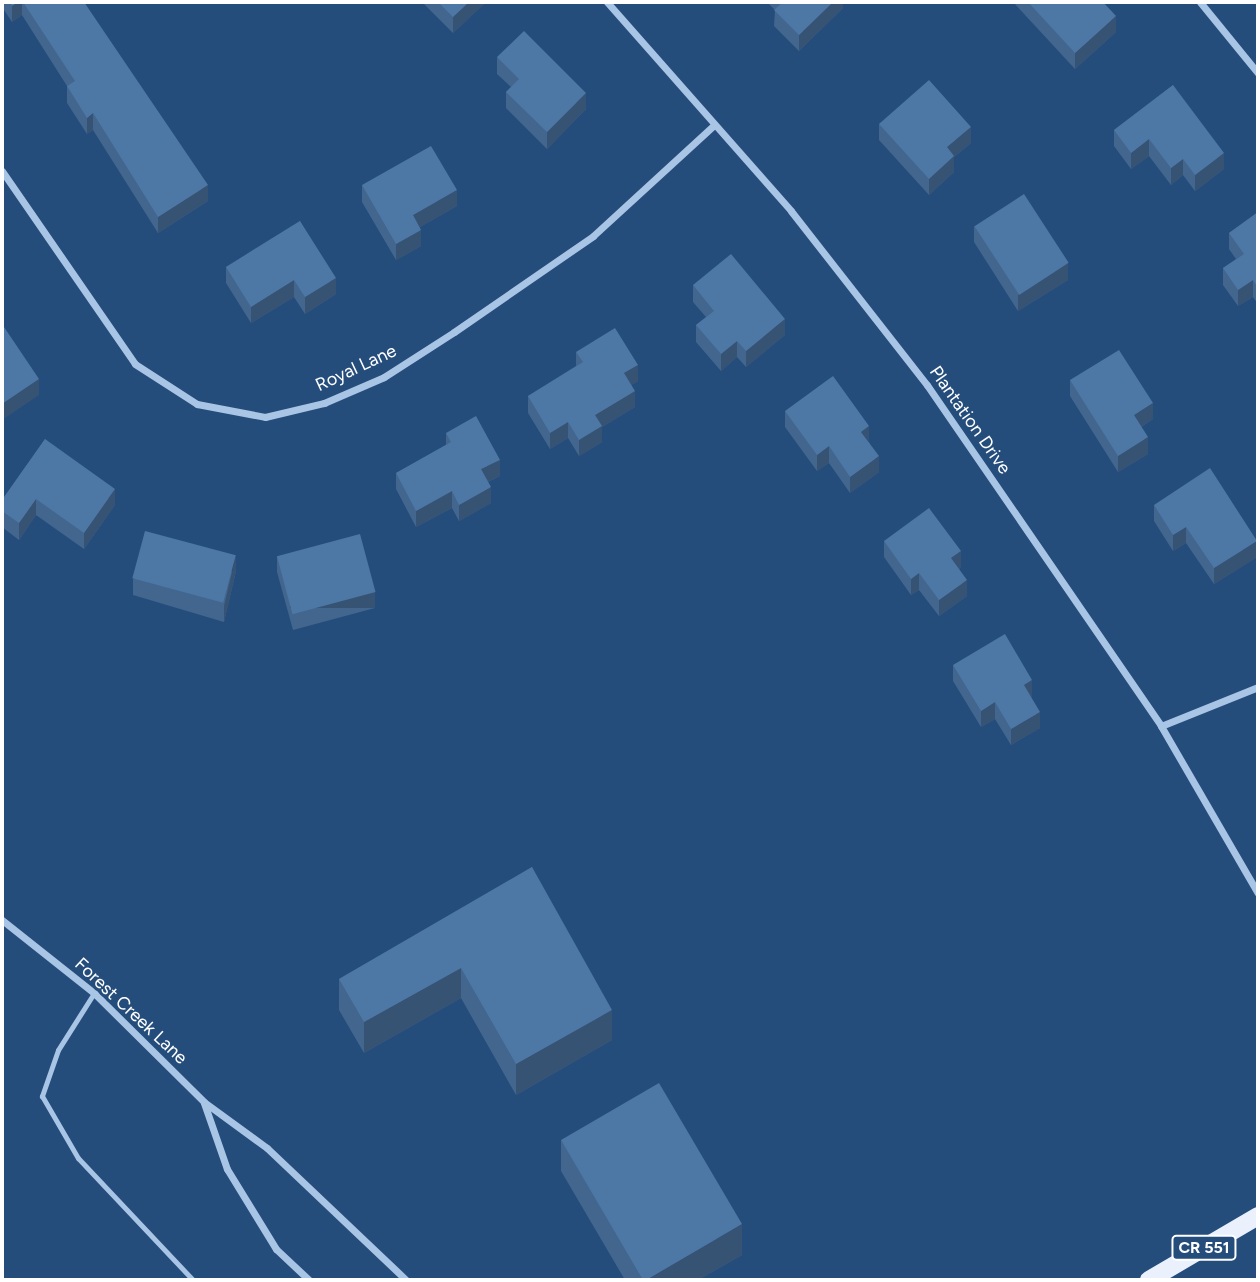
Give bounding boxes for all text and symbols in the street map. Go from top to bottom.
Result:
street label: Royal Lane [312,340,400,396]
street label: Plantation Drive [925,362,1015,478]
street label: Forest Creek Lane [70,953,192,1069]
road number: CR 551 [1171,1236,1237,1260]

